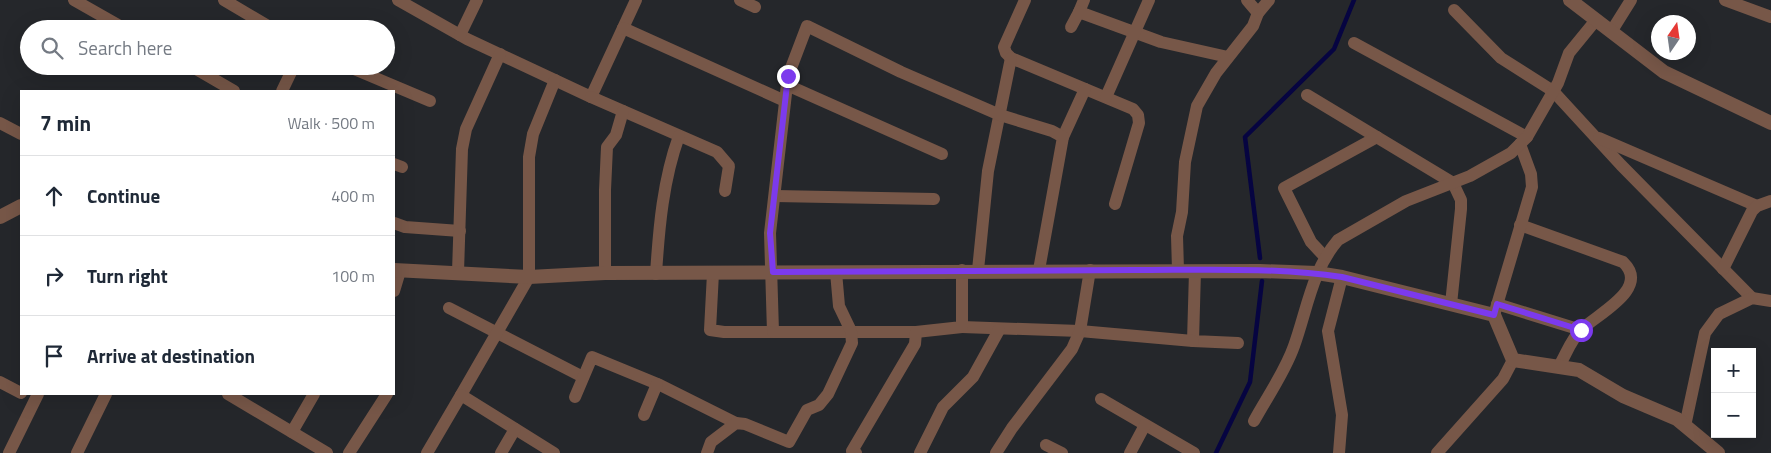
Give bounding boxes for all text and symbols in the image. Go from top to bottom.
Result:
north arrow [1651,15,1696,60]
search box [20,20,395,75]
text: Search here [78,33,172,62]
icon: search [38,34,66,62]
route end [777,65,800,88]
text: 7 min [40,107,91,139]
text: Walk · 500 m [287,111,375,135]
text: Continue [87,181,160,210]
icon: ahead [40,182,68,210]
text: 400 m [331,184,375,208]
text: Turn right [87,261,168,290]
icon: right [40,262,68,290]
text: 100 m [331,264,375,288]
route start [1570,319,1593,342]
text: Arrive at destination [87,341,255,370]
icon: arrive [40,342,68,370]
map controls [1711,348,1756,438]
button: + [1711,348,1756,393]
button: − [1711,393,1756,438]

